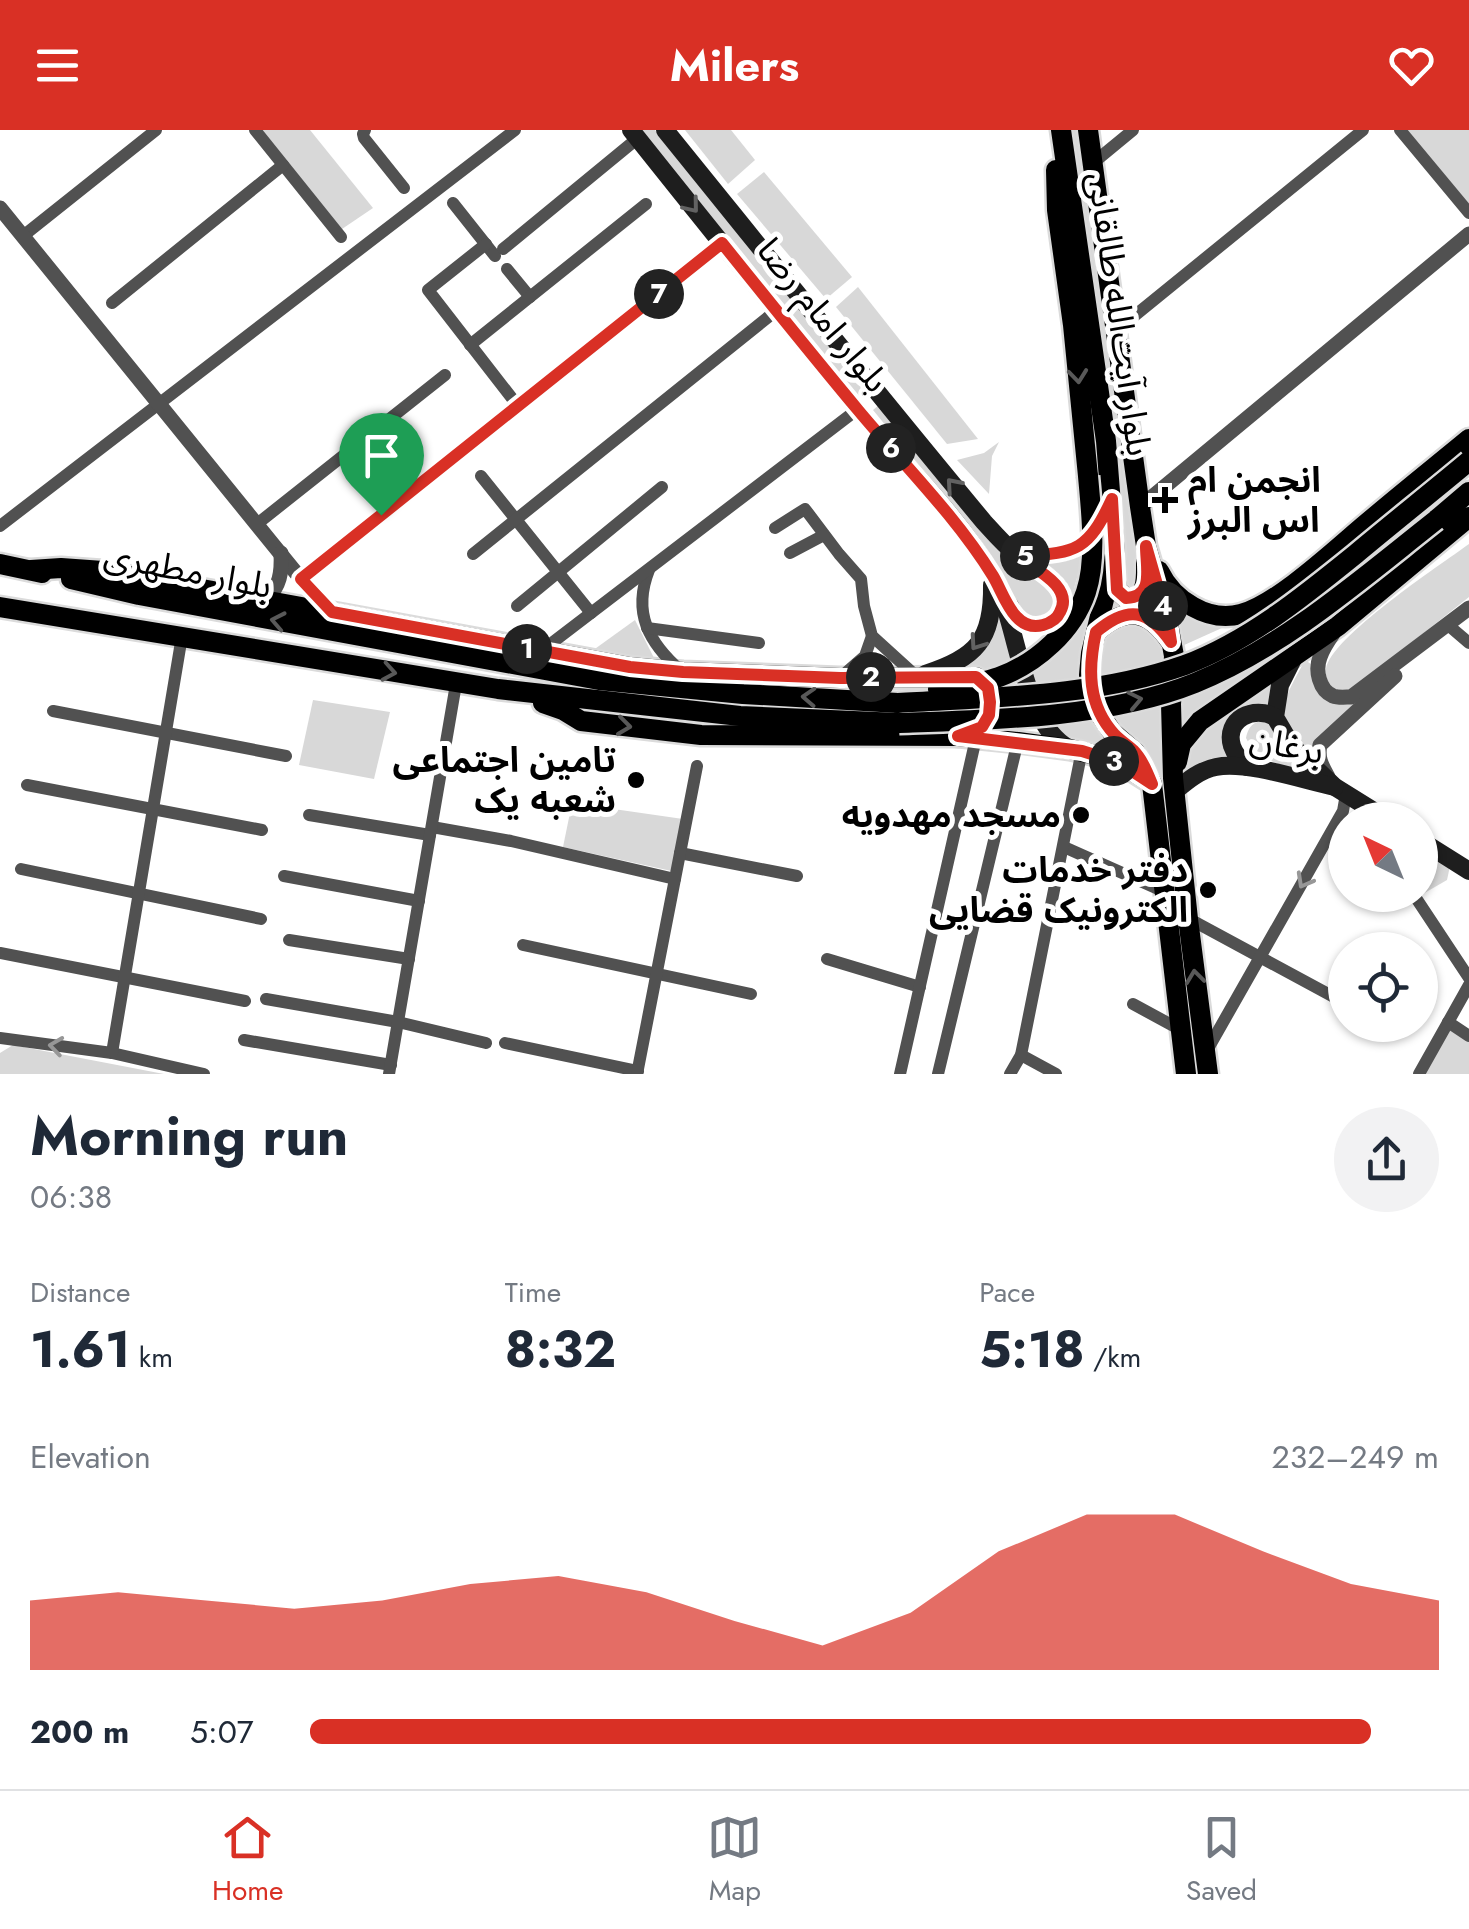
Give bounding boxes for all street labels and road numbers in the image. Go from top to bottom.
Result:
street label: بلوار آیت‌الله طالقانی [1075,169,1165,459]
street label: بلوار امام رضا [744,227,901,404]
street label: بلوار مطهری [100,529,276,611]
street label: برغان [1246,713,1328,777]

